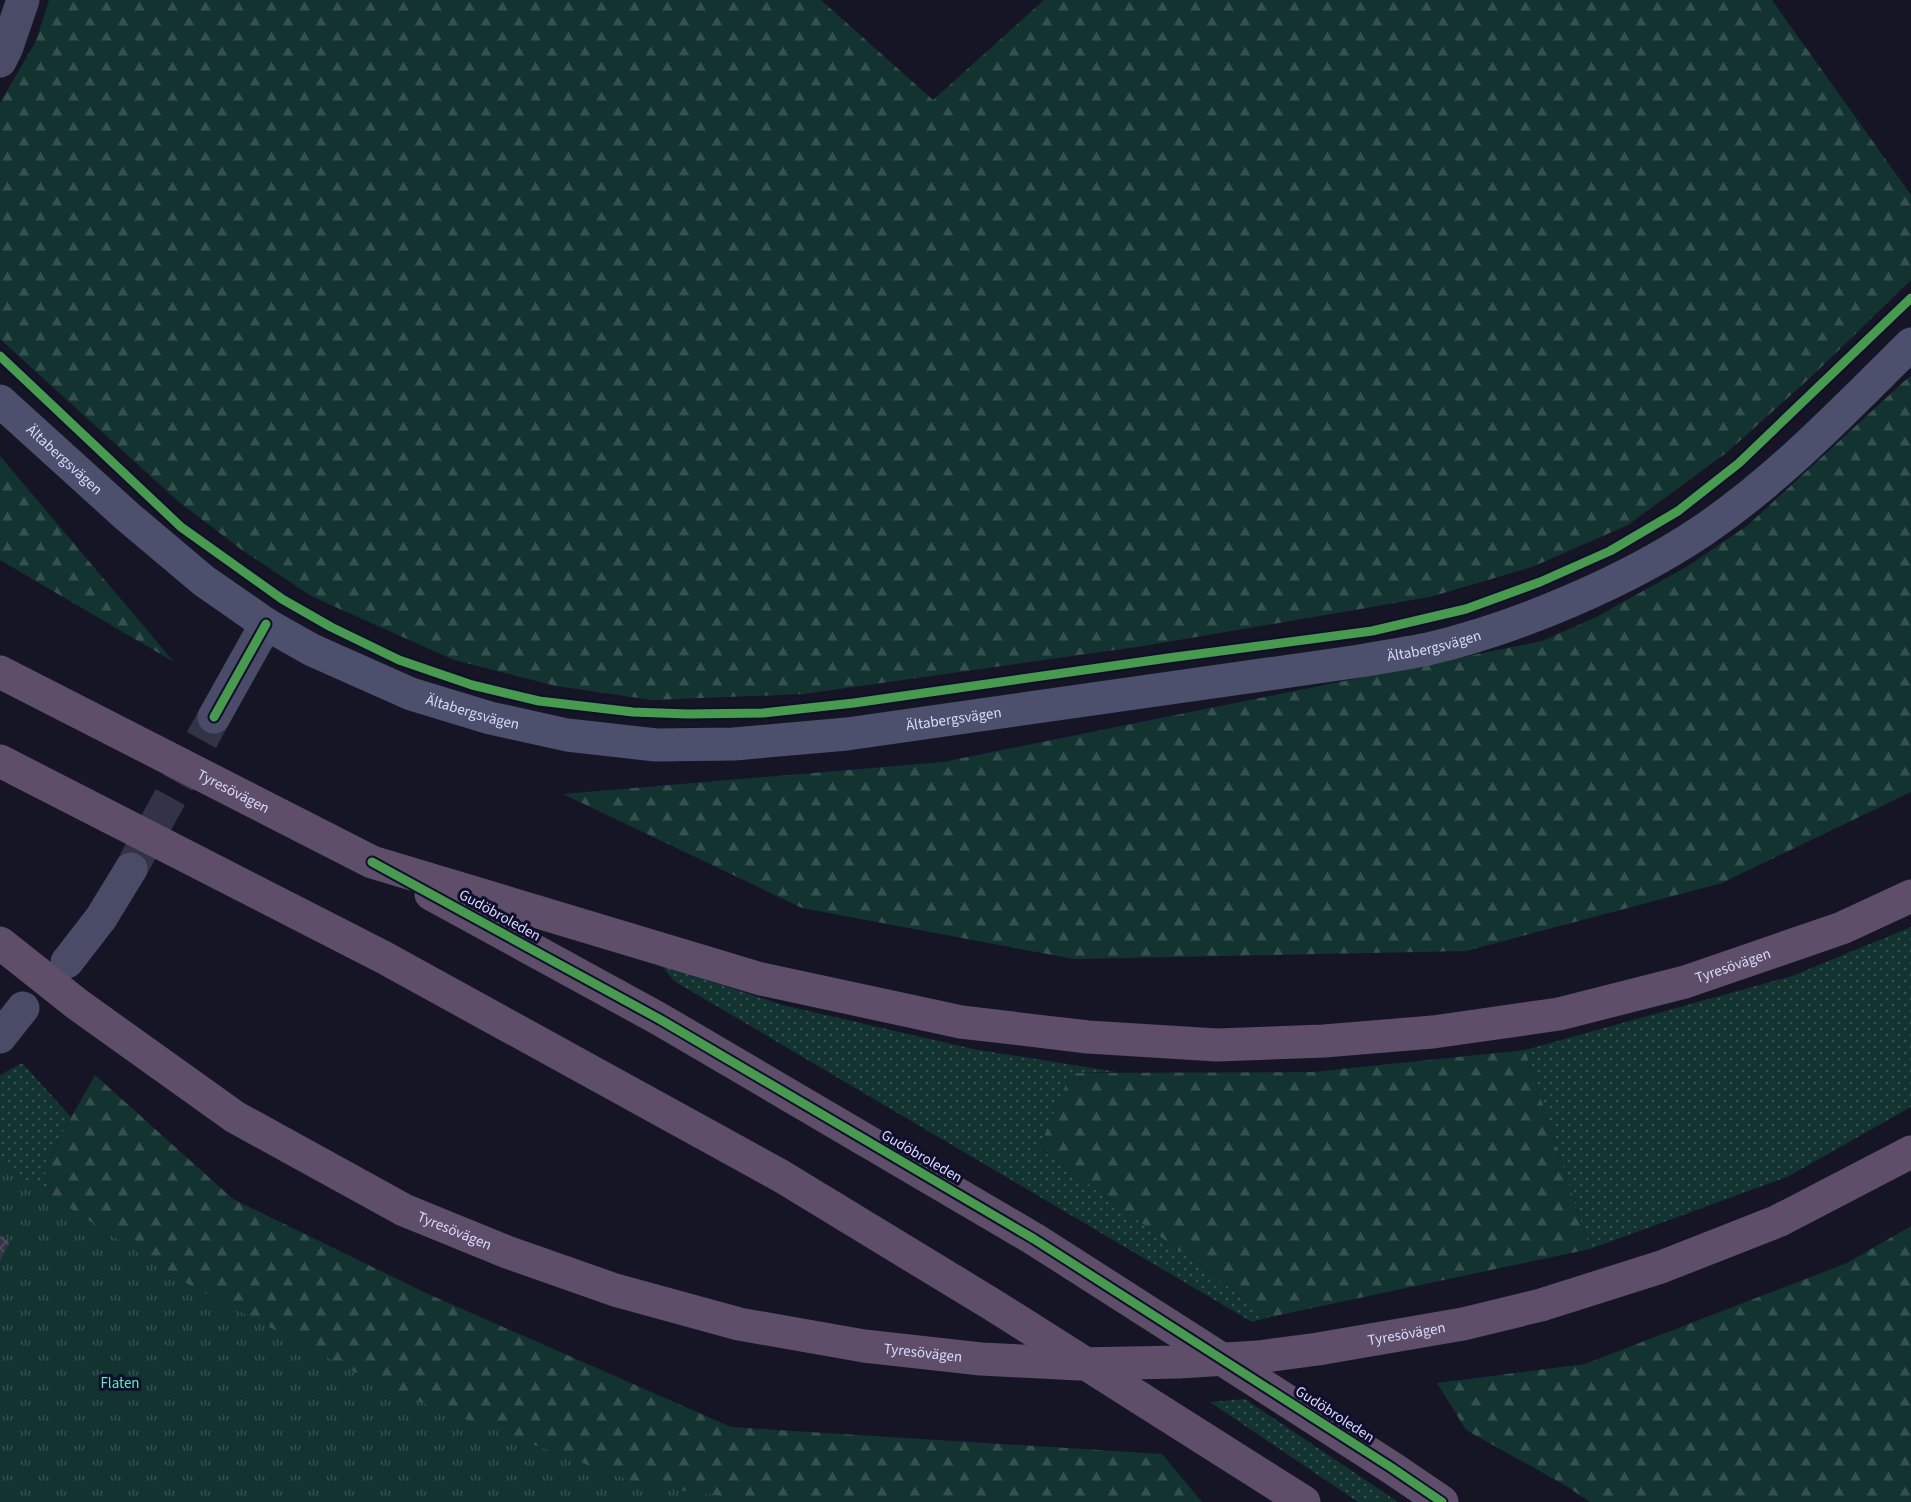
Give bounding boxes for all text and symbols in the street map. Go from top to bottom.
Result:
street label: Ältabergsvägen [21,420,107,500]
street label: Ältabergsvägen [1385,625,1484,667]
street label: Ältabergsvägen [423,689,521,735]
street label: Ältabergsvägen [905,702,1003,736]
street label: Tyresövägen [193,764,273,819]
street label: Gudöbroleden [455,884,544,947]
street label: Tyresövägen [1692,943,1774,989]
street label: Gudöbroleden [877,1125,966,1188]
street label: Tyresövägen [414,1206,495,1256]
street label: Tyresövägen [1366,1317,1447,1351]
street label: Tyresövägen [883,1338,963,1368]
park label: Flaten [100,1373,140,1394]
street label: Gudöbroleden [1291,1381,1378,1448]

